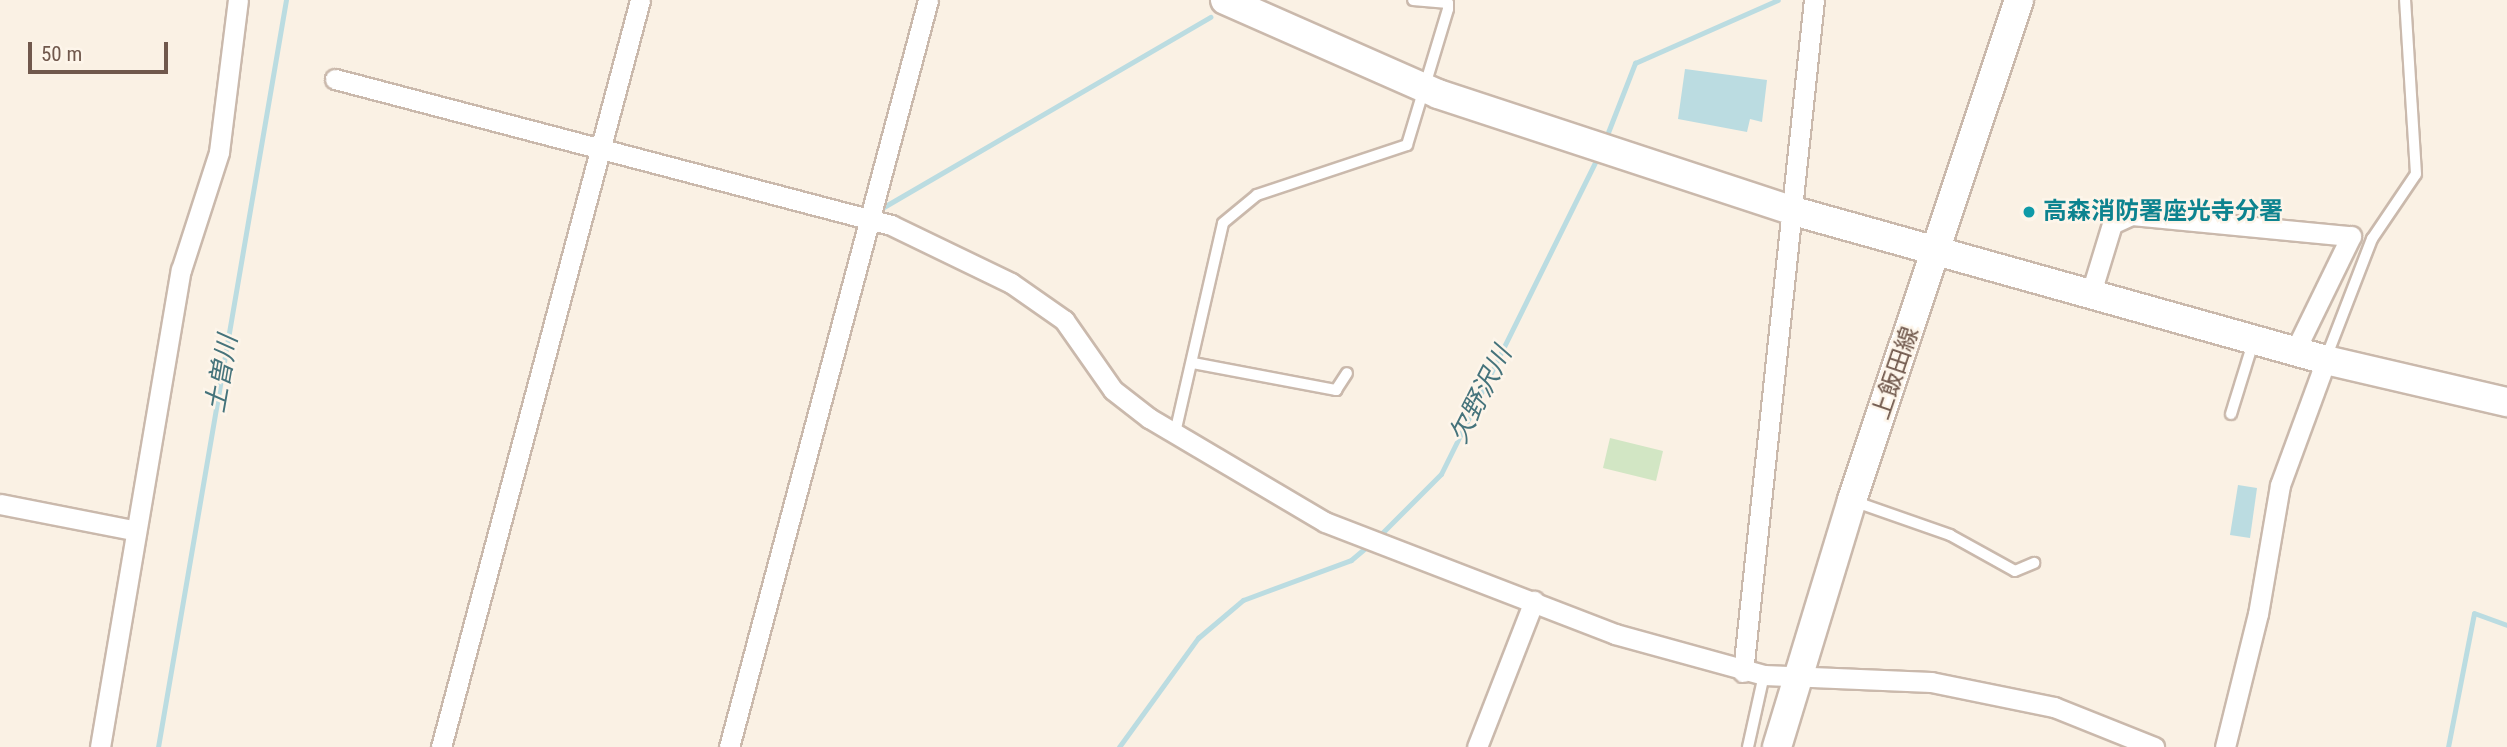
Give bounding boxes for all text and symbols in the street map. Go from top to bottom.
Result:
scale bar [32,28,172,72]
text: 50 m [41,42,82,66]
place label: 高森消防署座光寺分署 [2043,198,2283,226]
marker: 高森消防署座光寺分署 [2021,204,2037,220]
street label: 上飯田線 [1867,323,1925,423]
water label: 土曽川 [200,333,244,415]
water label: 欠野沢川 [1443,342,1519,448]

